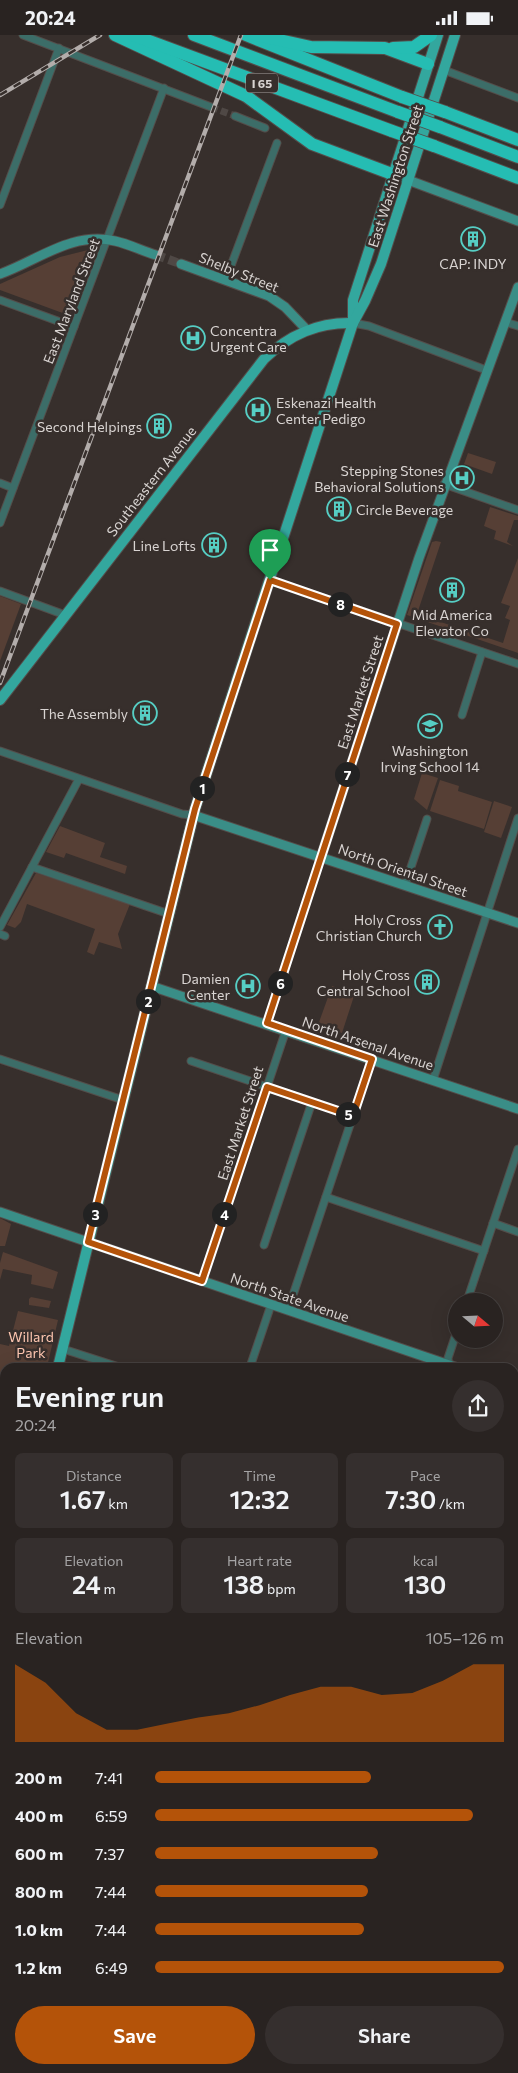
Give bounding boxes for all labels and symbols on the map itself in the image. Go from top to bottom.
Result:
road number: I 65 [246,73,278,93]
street label: East Washington Street [364,102,426,250]
building icon: CAP: INDY [460,226,486,252]
street label: East Maryland Street [39,236,103,366]
street label: Shelby Street [197,248,282,296]
place label: CAP: INDY [439,255,507,272]
place label: Concentra Urgent Care [210,322,287,355]
hospital icon: Concentra Urgent Care [180,325,206,351]
place label: Eskenazi Health Center Pedigo [276,394,376,427]
hospital icon: Eskenazi Health Center Pedigo [245,397,271,423]
building icon: Second Helpings [146,413,172,439]
place label: Second Helpings [37,418,142,435]
street label: Southeastern Avenue [103,423,199,539]
place label: Stepping Stones Behavioral Solutions [314,462,444,495]
hospital icon: Stepping Stones Behavioral Solutions [449,465,475,491]
building icon: Circle Beverage [326,496,352,522]
place label: Circle Beverage [356,501,453,518]
pin [249,529,291,580]
building icon: Line Lofts [201,532,227,558]
place label: Line Lofts [132,537,196,554]
building icon: Mid America Elevator Co [439,577,465,603]
pin: 8 [328,591,352,617]
place label: Mid America Elevator Co [412,606,492,639]
street label: East Market Street [334,632,387,751]
building icon: The Assembly [132,700,158,726]
place label: The Assembly [40,705,128,722]
school or university icon: Washington Irving School 14 [417,713,443,739]
place label: Washington Irving School 14 [380,742,480,775]
pin: 7 [334,761,360,787]
pin: 1 [190,775,214,801]
street label: North Oriental Street [336,840,470,900]
place label: Holy Cross Christian Church [316,911,422,944]
church icon: Holy Cross Christian Church [427,914,453,940]
place label: Holy Cross Central School [317,966,410,999]
building icon: Holy Cross Central School [414,969,440,995]
place label: Damien Center [181,970,230,1003]
pin: 6 [268,971,292,995]
hospital icon: Damien Center [235,973,261,999]
pin: 2 [136,989,160,1013]
street label: North Arsenal Avenue [300,1013,436,1073]
street label: East Market Street [214,1063,267,1182]
pin: 5 [336,1101,360,1127]
pin: 3 [82,1201,108,1227]
pin: 4 [212,1201,236,1227]
street label: North State Avenue [228,1269,352,1325]
north arrow [448,1293,502,1347]
park label: Willard Park [8,1328,54,1361]

